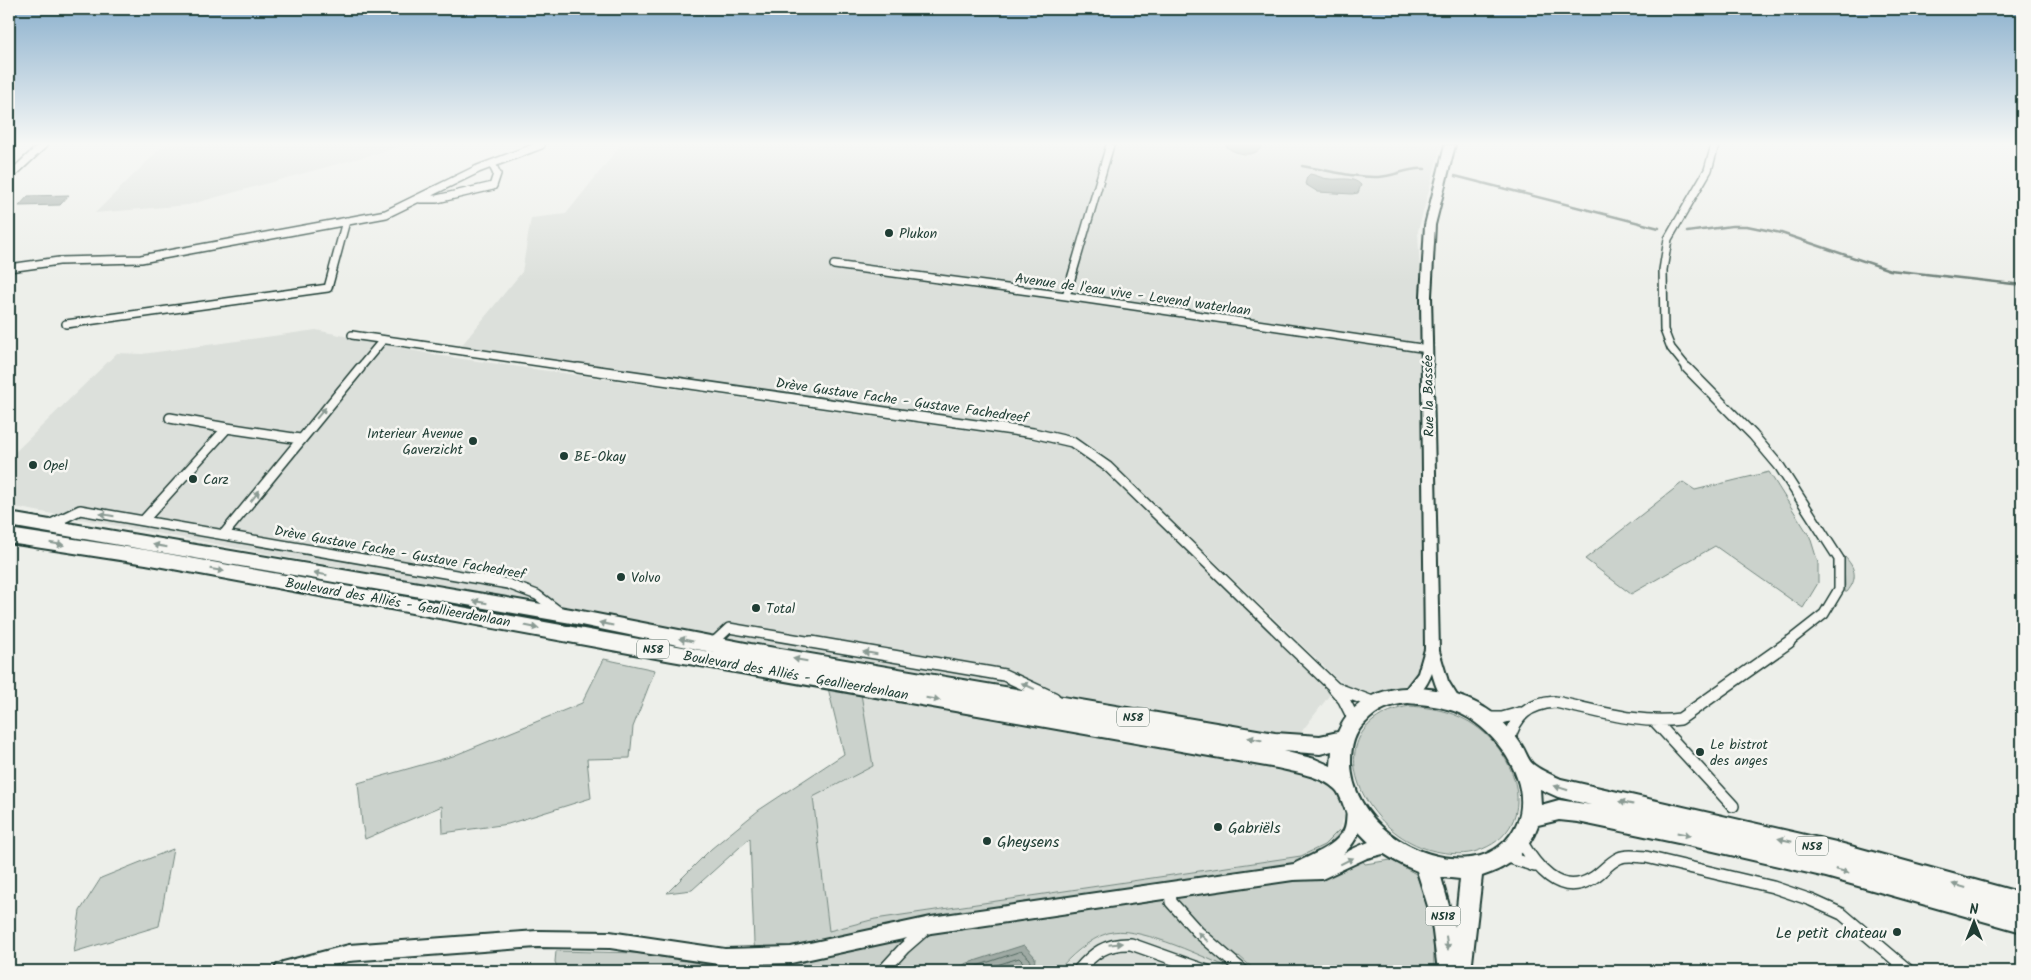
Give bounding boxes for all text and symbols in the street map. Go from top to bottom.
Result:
place label: Plukon [899,223,937,245]
marker: Plukon [883,227,895,239]
street label: Avenue de l'eau vive - Levend waterlaan [1013,268,1252,322]
street label: Rue la Bassée [1417,354,1441,437]
street label: Drève Gustave Fache - Gustave Fachedreef [774,372,1031,430]
one-way arrow [316,407,327,420]
place label: Interieur Avenue Gaverzicht [367,423,464,461]
marker: Interieur Avenue Gaverzicht [467,435,479,447]
place label: BE-Okay [574,446,626,468]
marker: BE-Okay [558,450,570,462]
place label: Opel [43,455,69,477]
marker: Opel [27,459,39,471]
place label: Carz [203,469,229,491]
marker: Carz [187,473,199,485]
one-way arrow [249,490,260,503]
one-way arrow [99,510,115,518]
street label: Drève Gustave Fache - Gustave Fachedreef [272,520,529,586]
one-way arrow [49,541,65,549]
one-way arrow [151,541,167,549]
one-way arrow [210,566,225,574]
place label: Volvo [631,567,660,589]
one-way arrow [311,569,327,577]
marker: Volvo [615,571,627,583]
street label: Boulevard des Alliés - Geallieerdenlaan [283,572,512,634]
one-way arrow [471,597,487,605]
place label: Total [766,598,796,620]
marker: Total [750,602,762,614]
one-way arrow [599,620,614,628]
one-way arrow [525,623,541,631]
one-way arrow [677,635,693,643]
road number: N58 [637,640,669,659]
street label: Boulevard des Alliés - Geallieerdenlaan [681,645,910,707]
one-way arrow [862,648,878,656]
one-way arrow [792,656,808,664]
one-way arrow [1021,682,1035,690]
one-way arrow [926,695,942,703]
road number: N58 [1117,708,1149,726]
one-way arrow [1247,734,1263,742]
place label: Le bistrot des anges [1710,734,1769,772]
marker: Le bistrot des anges [1694,746,1706,758]
one-way arrow [1553,784,1568,792]
one-way arrow [1619,799,1634,807]
place label: Gabriëls [1228,816,1281,841]
marker: Gabriëls [1212,821,1224,833]
place label: Gheysens [997,830,1060,855]
one-way arrow [1676,830,1691,838]
marker: Gheysens [981,835,993,847]
one-way arrow [1777,835,1792,843]
road number: N58 [1796,836,1828,856]
one-way arrow [1340,856,1354,864]
one-way arrow [1835,867,1850,875]
one-way arrow [1951,882,1966,890]
north arrow [1948,898,1998,948]
text: N [1970,899,1979,921]
road number: N518 [1426,906,1460,926]
place label: Le petit chateau [1775,921,1887,946]
marker: Le petit chateau [1891,926,1903,938]
one-way arrow [1196,931,1209,942]
one-way arrow [1443,936,1451,952]
one-way arrow [1108,940,1124,948]

